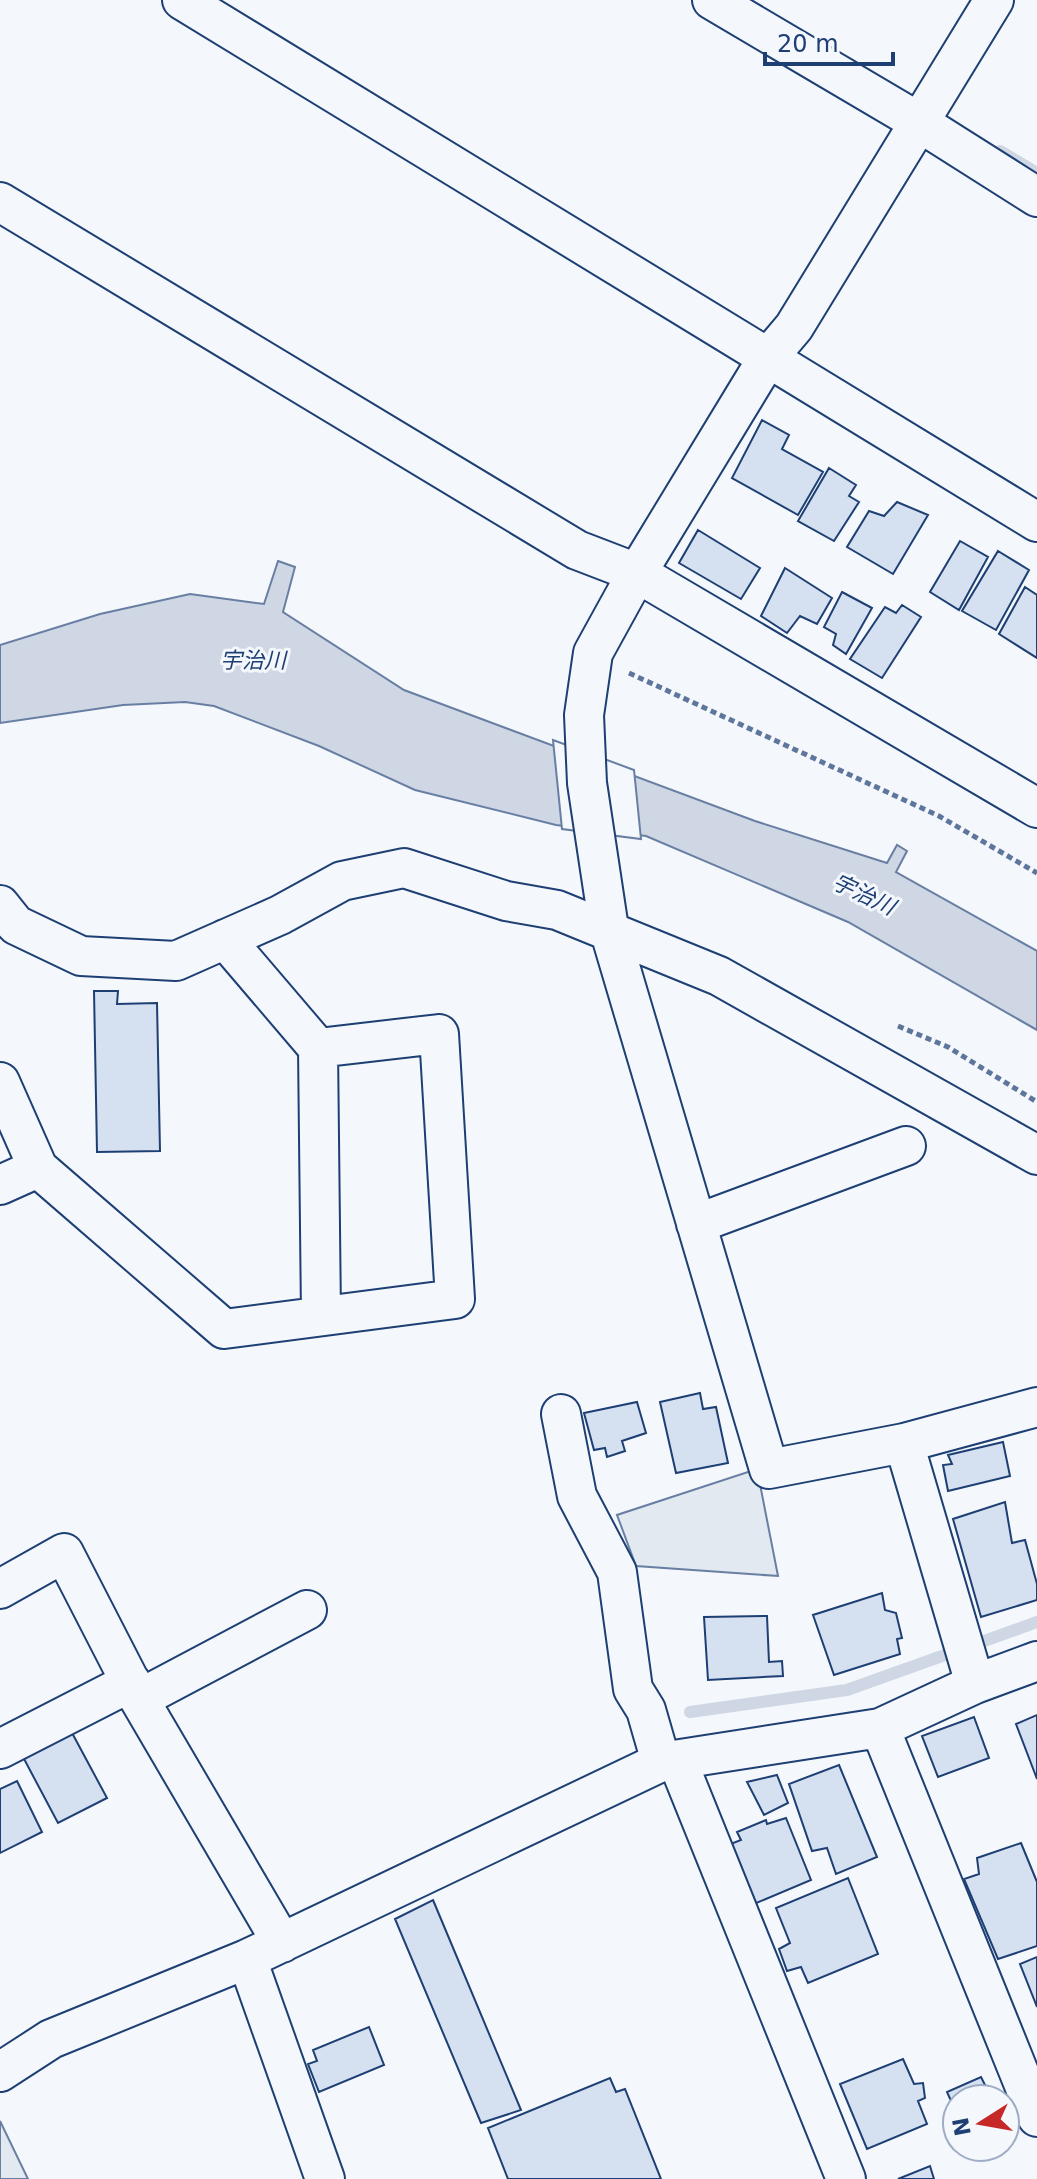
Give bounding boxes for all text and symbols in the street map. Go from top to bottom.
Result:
scale bar [765,16,893,66]
text: 20 m [777,30,839,58]
water label: 宇治川 [220,648,288,673]
water label: 宇治川 [829,869,901,921]
north arrow [941,2083,1021,2163]
text: N [948,2115,976,2138]

